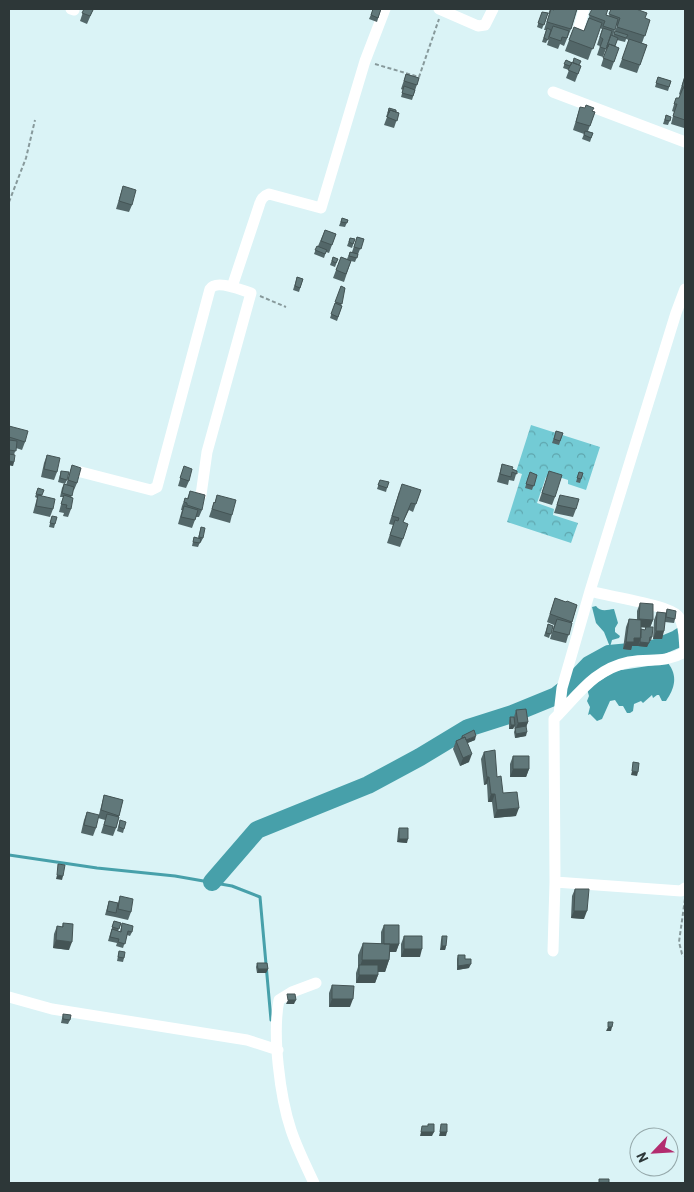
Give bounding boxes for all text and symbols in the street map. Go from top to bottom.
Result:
north arrow [629,1127,679,1177]
text: N [632,1150,651,1166]

